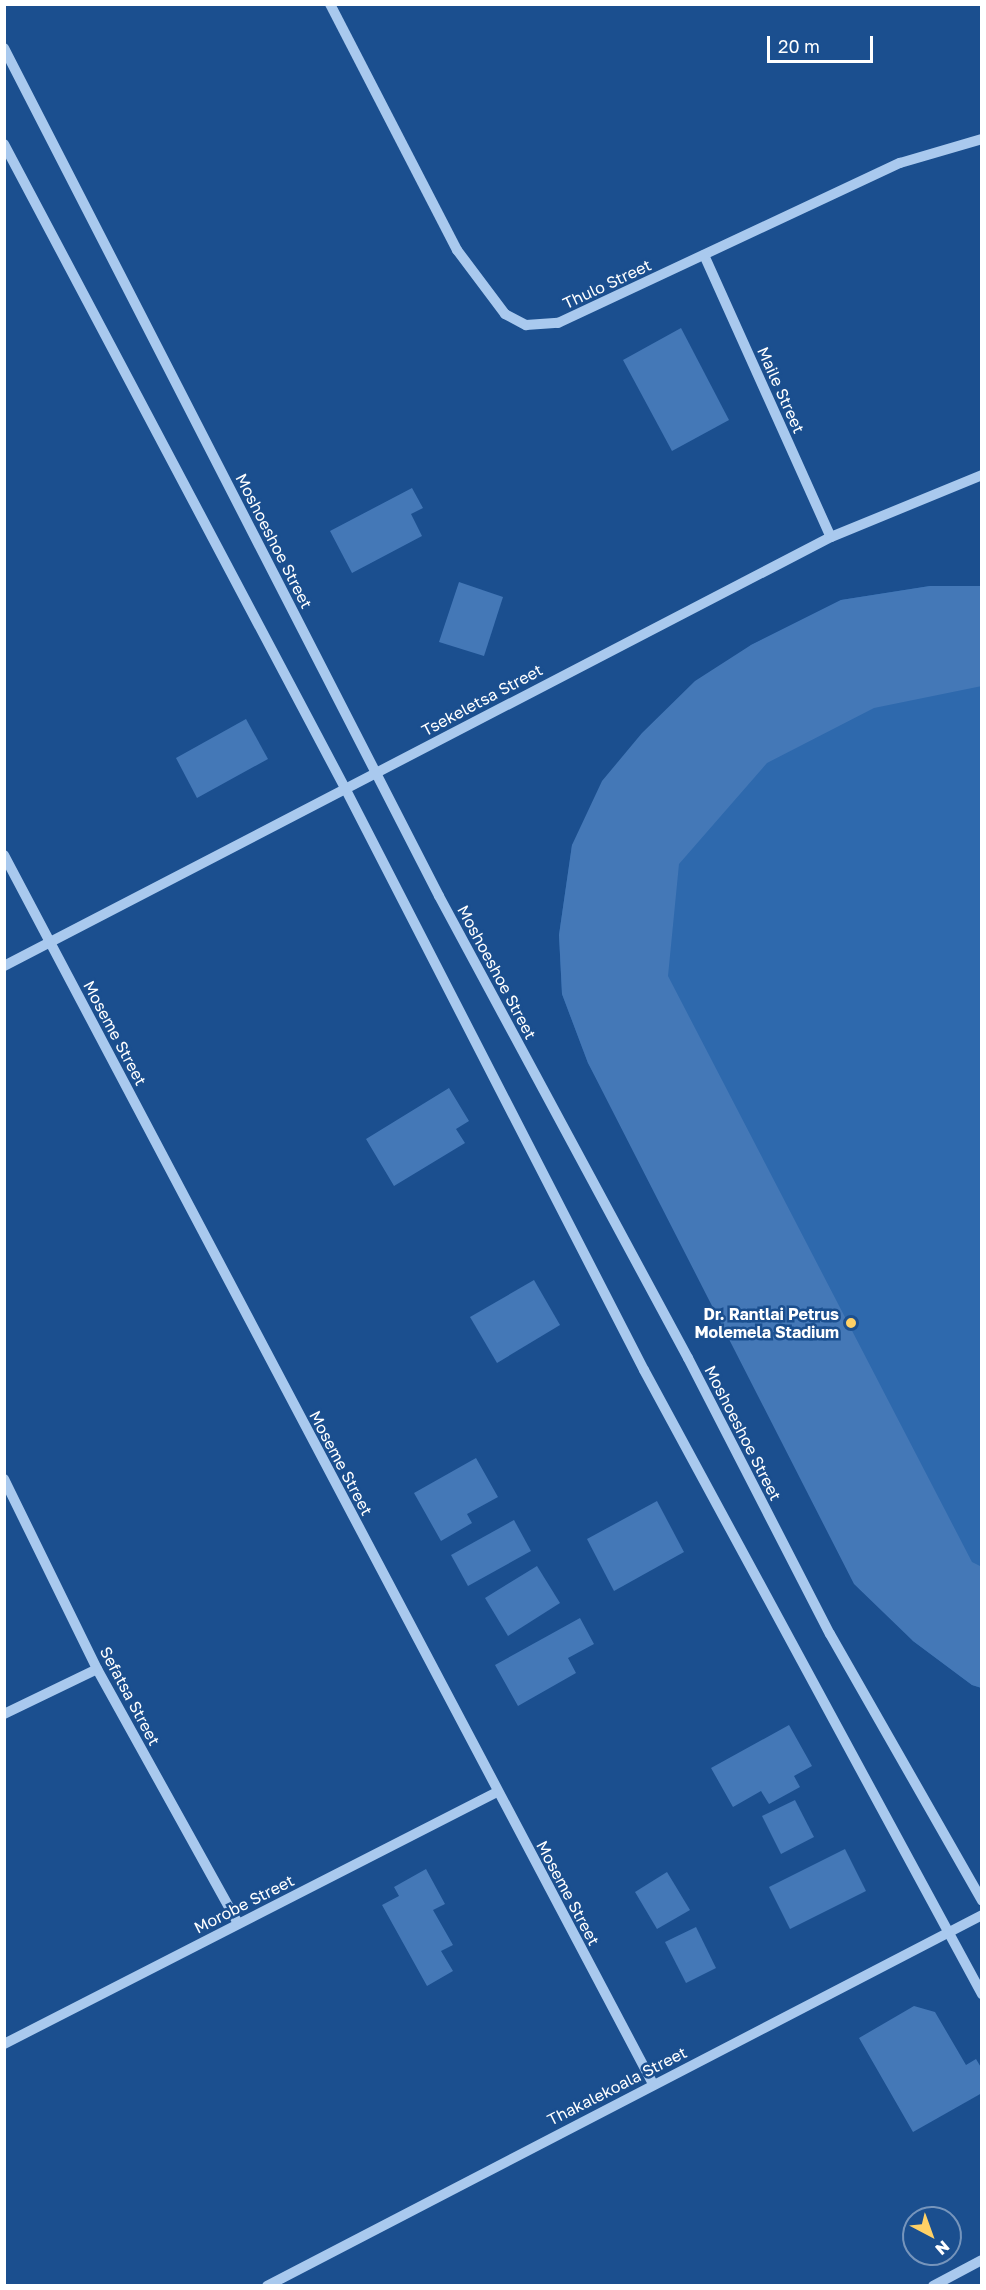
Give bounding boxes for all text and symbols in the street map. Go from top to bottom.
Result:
scale bar [770,24,876,62]
text: 20 m [778,35,820,57]
street label: Thulo Street [560,255,654,313]
street label: Maile Street [753,344,809,436]
street label: Moshoeshoe Street [232,470,316,612]
street label: Tsekeletsa Street [418,660,546,740]
street label: Moshoeshoe Street [454,902,540,1042]
street label: Moseme Street [79,977,151,1089]
place label: Dr. Rantlai Petrus Molemela Stadium [694,1304,839,1342]
marker: Dr. Rantlai Petrus Molemela Stadium [844,1316,858,1330]
street label: Moshoeshoe Street [701,1362,785,1504]
street label: Moseme Street [305,1407,377,1519]
street label: Sefatsa Street [96,1643,164,1749]
street label: Moseme Street [532,1837,604,1949]
street label: Morobe Street [191,1871,297,1937]
street label: Thakalekoala Street [544,2043,690,2129]
north arrow [902,2206,962,2266]
text: N [931,2237,954,2260]

